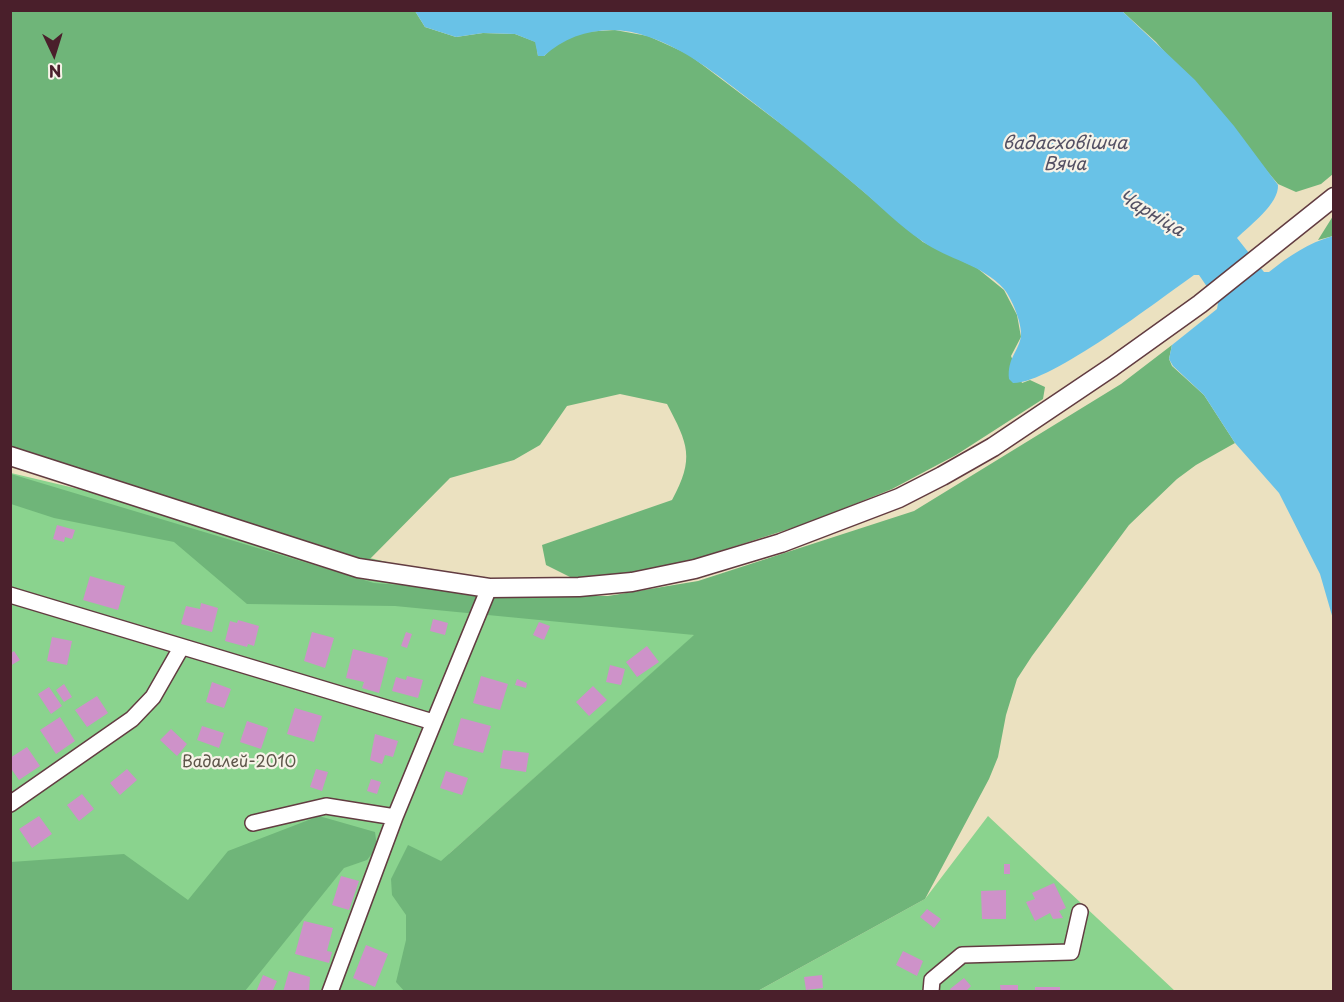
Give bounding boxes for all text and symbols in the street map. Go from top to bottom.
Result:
north arrow [24,24,84,84]
text: N [48,60,62,84]
water label: вадасховішча Вяча [1003,133,1127,176]
water label: Чарніца [1114,186,1188,242]
park label: Вадалей-2010 [182,753,296,773]

